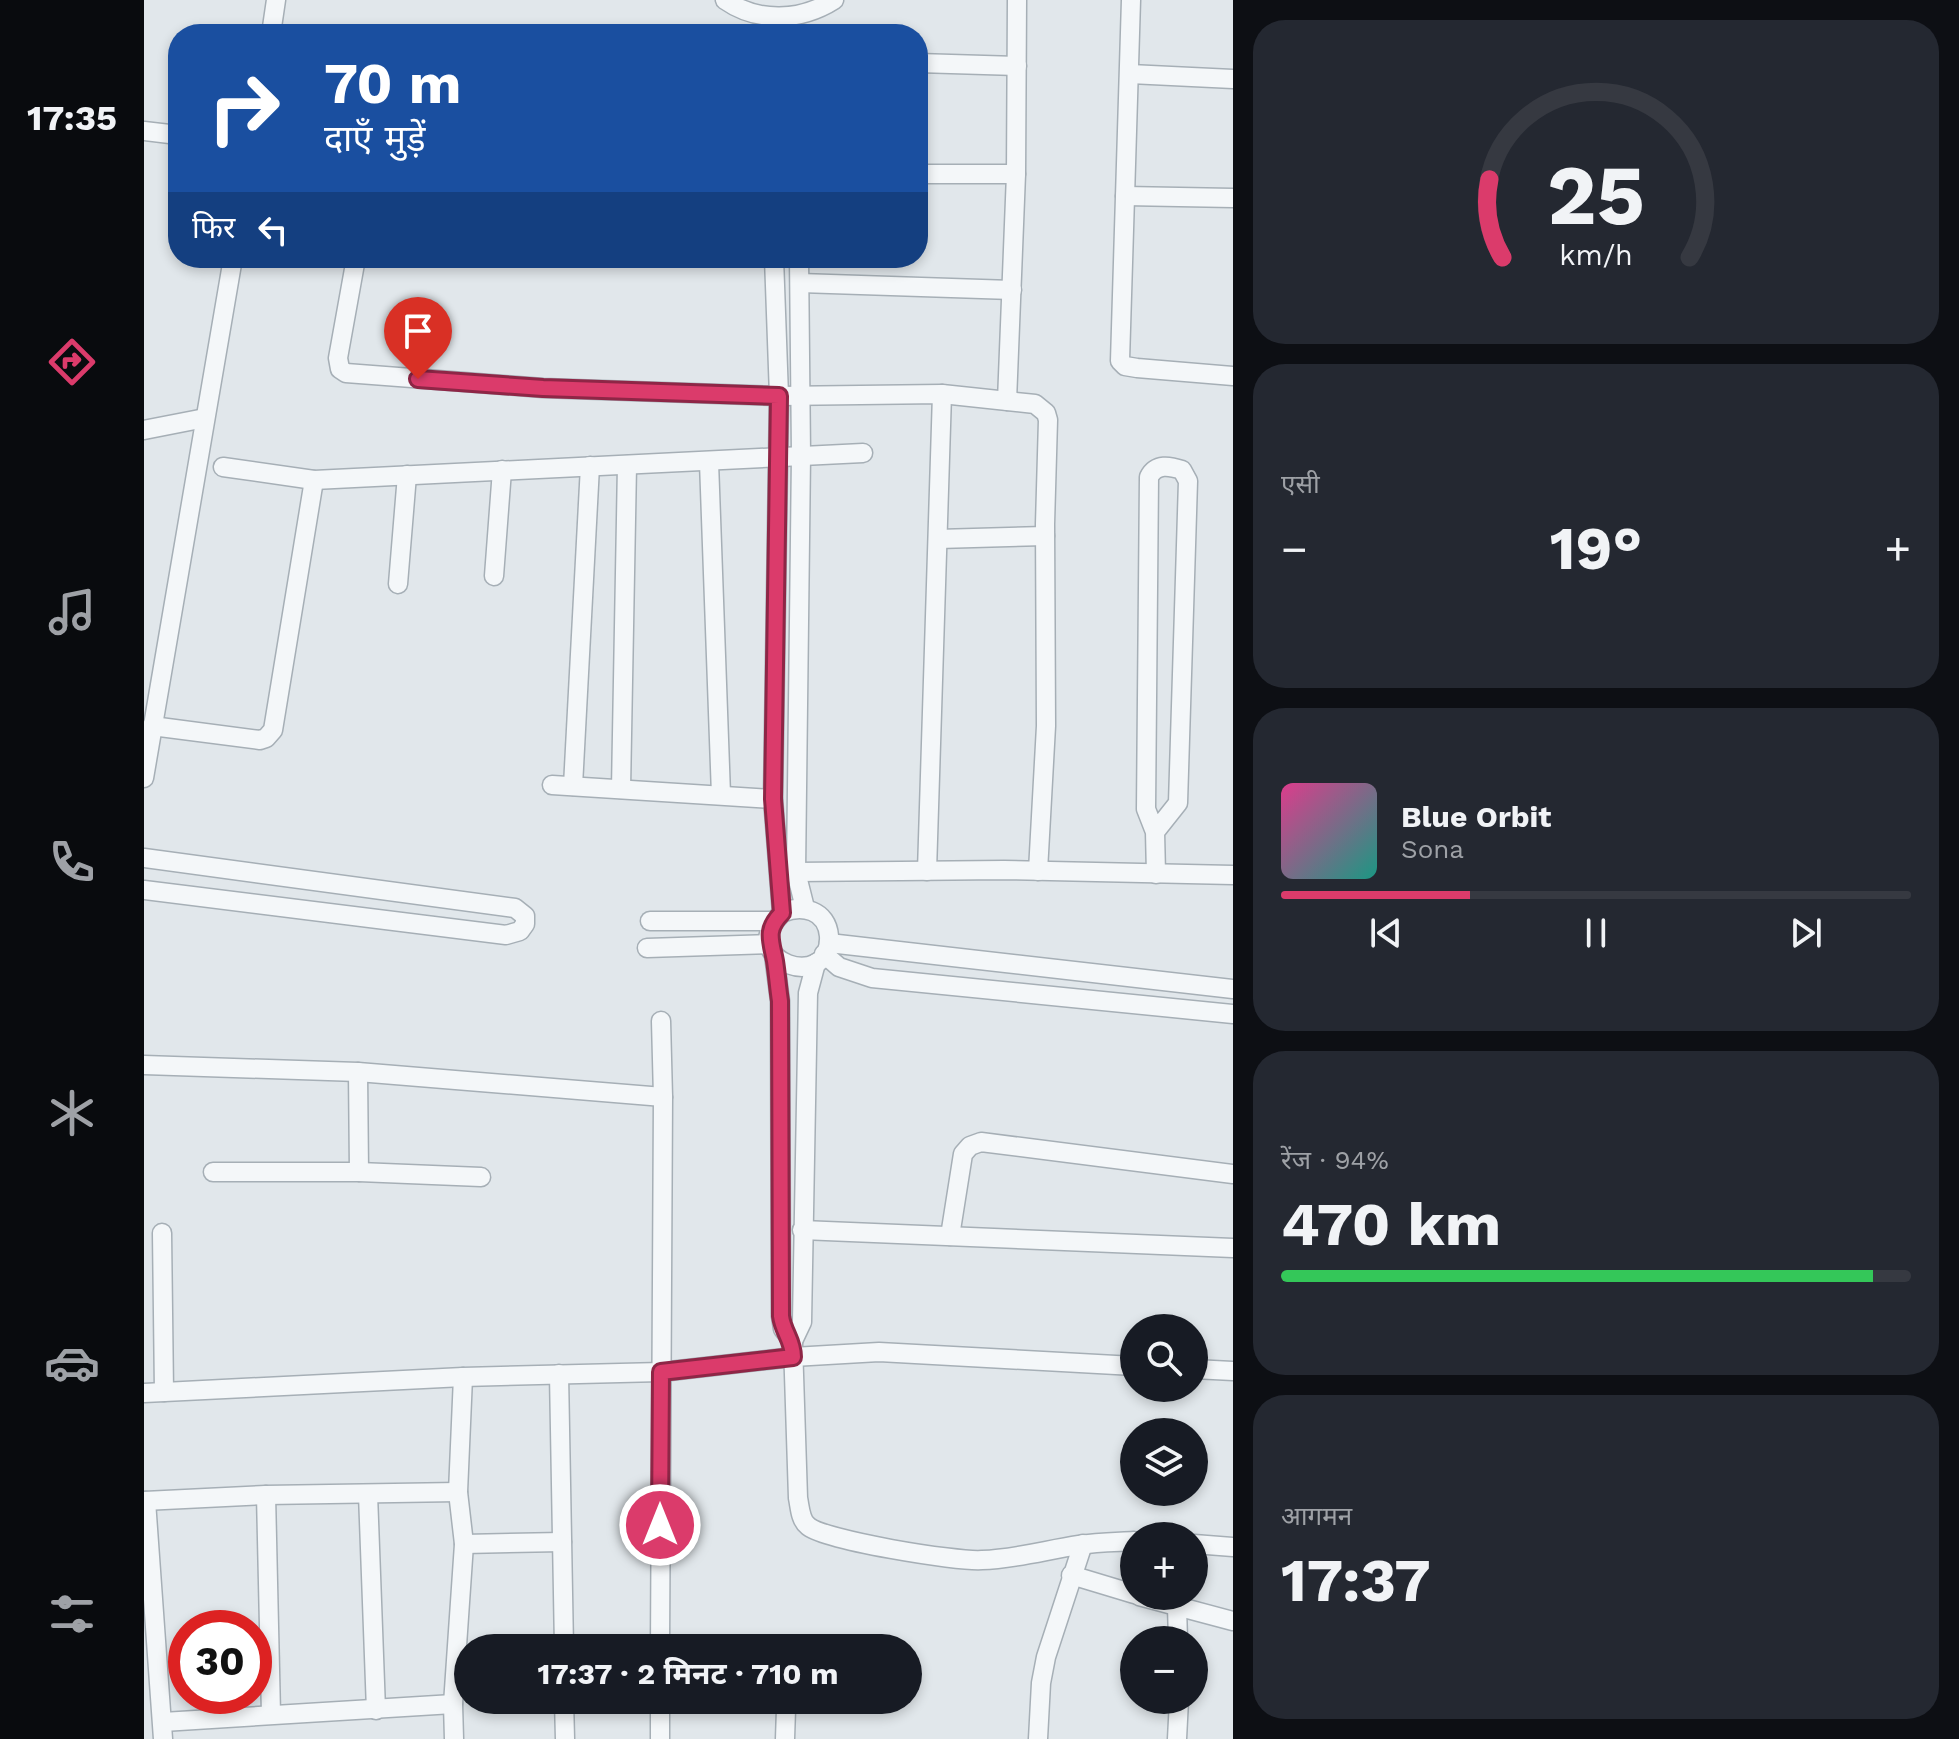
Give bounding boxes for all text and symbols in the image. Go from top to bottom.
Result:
text: 70 m [324,51,461,117]
icon: right [192,56,296,160]
text: 17:35 [27,97,117,139]
text: दाएँ मुड़ें [324,118,425,160]
text: 25 [1547,146,1645,243]
icon: left [251,208,295,252]
text: फिर [192,210,235,245]
text: km/h [1559,238,1633,272]
pin [384,297,452,379]
icon: arrive [396,309,440,353]
icon: directions [44,334,100,390]
text: एसी [1281,469,1320,499]
text: 19° [1550,513,1642,584]
text: − [1281,523,1308,575]
text: + [1884,523,1911,575]
icon: music [44,584,100,640]
text: Blue Orbit [1401,799,1551,834]
icon: phone [44,834,100,890]
text: Sona [1401,834,1464,864]
icon: previous [1364,911,1408,955]
icon: pause [1574,911,1618,955]
icon: next [1784,911,1828,955]
icon: climate [44,1085,100,1141]
text: रेंज · 94% [1281,1145,1389,1175]
text: 470 km [1281,1189,1501,1260]
map controls [1120,1314,1208,1714]
button: search [1120,1314,1208,1402]
icon: car [44,1335,100,1391]
button: layers [1120,1418,1208,1506]
position arrow [618,1483,702,1567]
text: आगमन [1281,1501,1352,1531]
button: + [1120,1522,1208,1610]
text: 17:37 [1281,1545,1431,1616]
icon: filters [44,1586,100,1642]
speed limit sign: 30 [168,1610,272,1714]
button: − [1120,1626,1208,1714]
text: 17:37 · 2 मिनट · 710 m [538,1656,838,1691]

